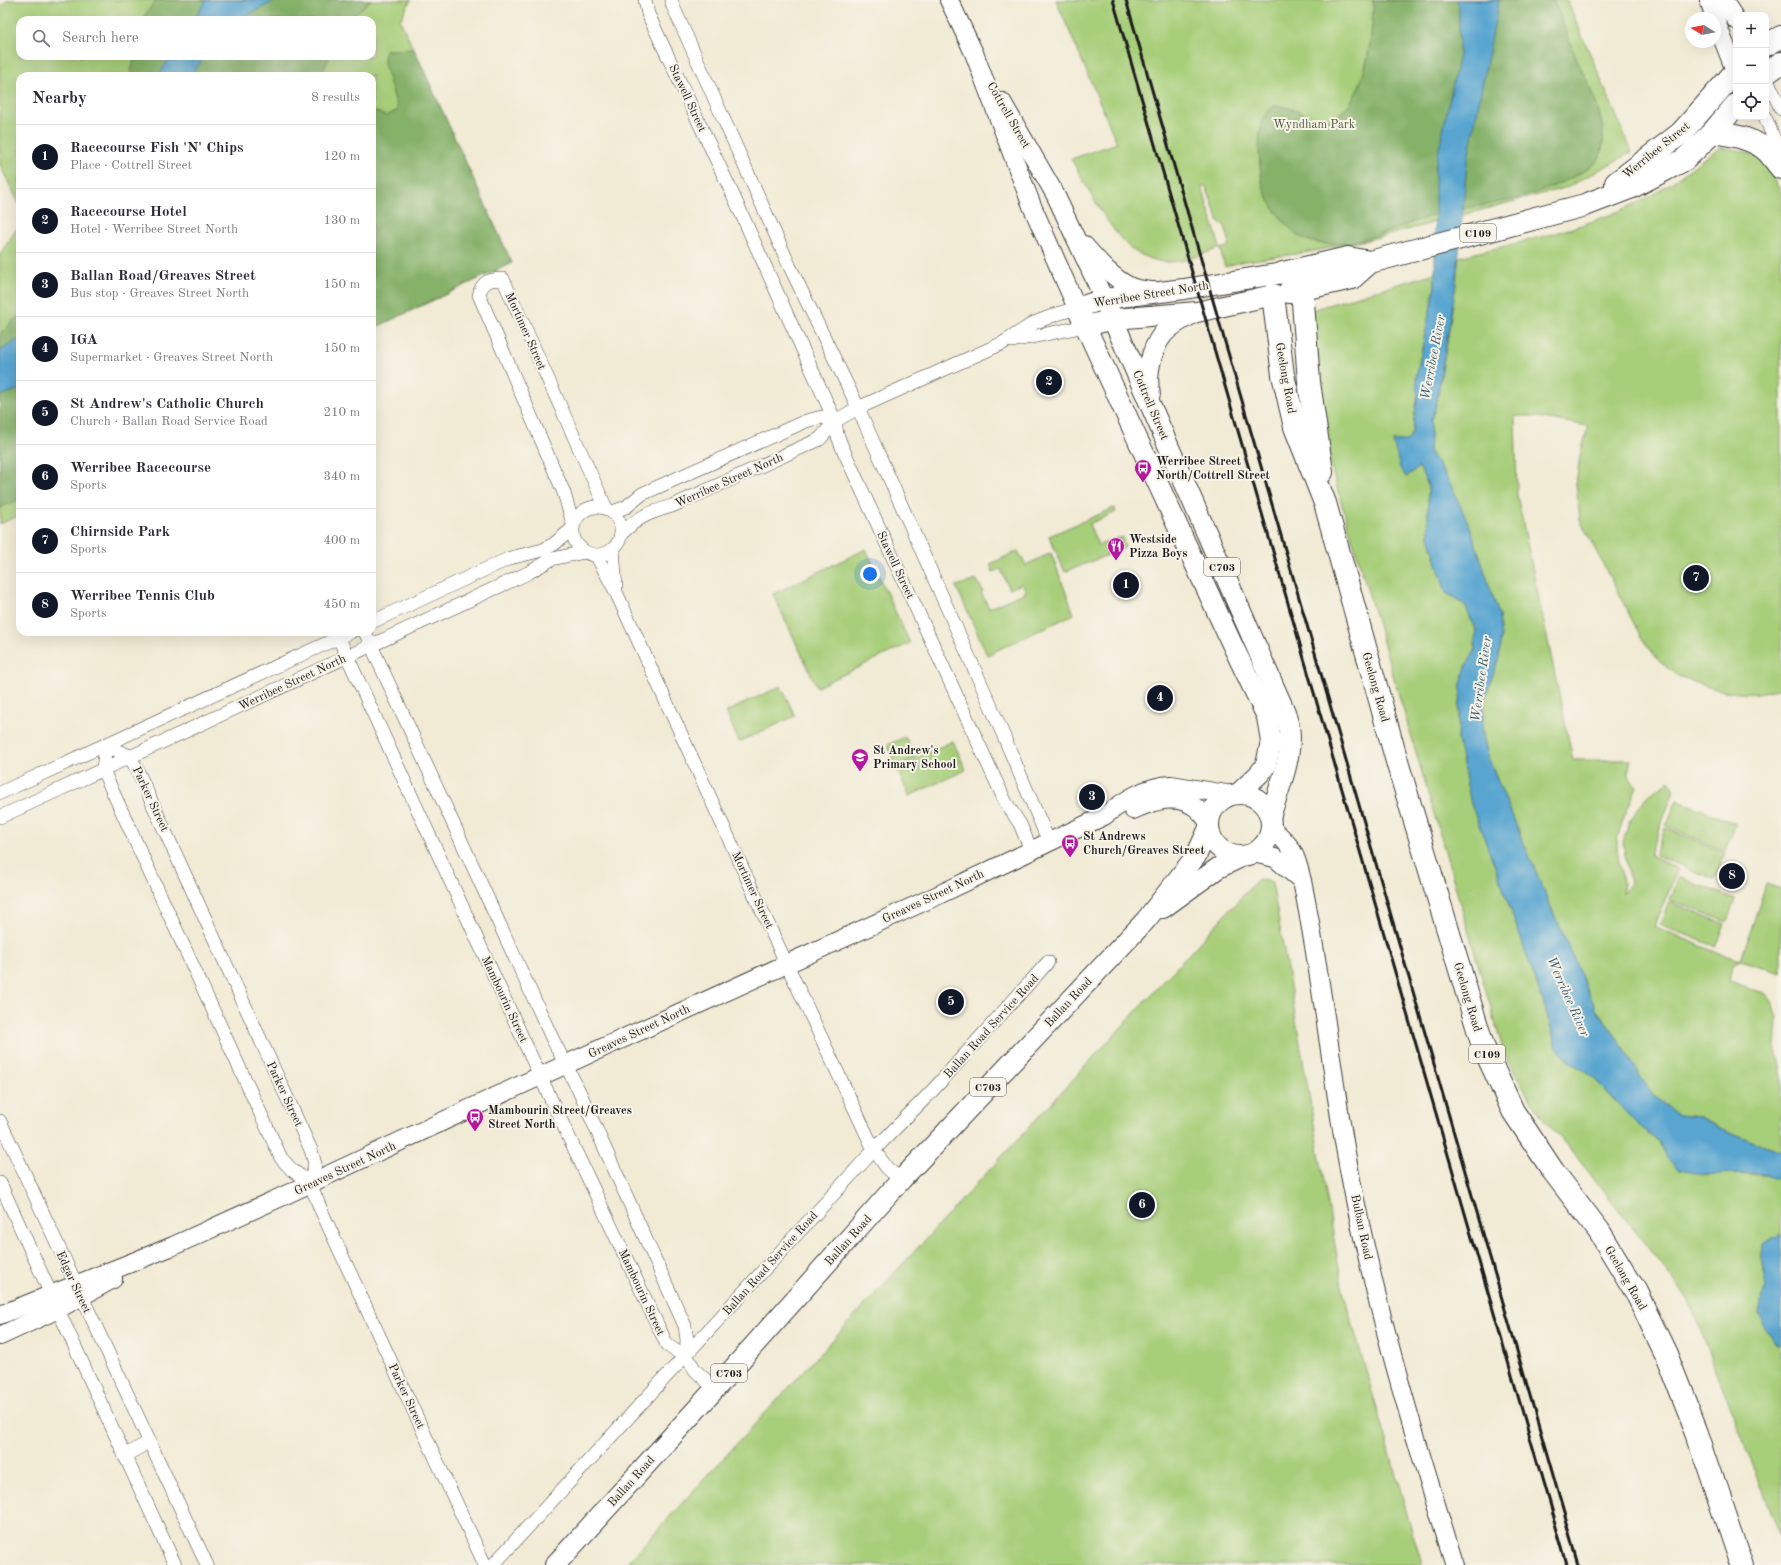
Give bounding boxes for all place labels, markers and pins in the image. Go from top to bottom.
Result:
pin: 2 [1036,367,1062,397]
place label: Werribee Street North/Cottrell Street [1156,456,1271,482]
bus stop icon: Werribee Street North/Cottrell Street [1133,458,1153,483]
place label: Westside Pizza Boys [1129,534,1188,560]
restaurant icon: Westside Pizza Boys [1106,536,1126,561]
pin: 7 [1683,563,1709,593]
pin: 1 [1113,570,1139,600]
pin: 4 [1147,683,1173,713]
place label: St Andrew's Primary School [873,745,957,771]
school or university icon: St Andrew's Primary School [850,747,870,772]
pin: 3 [1079,782,1105,812]
place label: St Andrews Church/Greaves Street [1083,831,1205,857]
bus stop icon: St Andrews Church/Greaves Street [1060,833,1080,858]
pin: 8 [1719,861,1745,891]
pin: 5 [938,987,964,1017]
place label: Mambourin Street/Greaves Street North [488,1105,632,1131]
bus stop icon: Mambourin Street/Greaves Street North [465,1107,485,1132]
pin: 6 [1129,1190,1155,1220]

